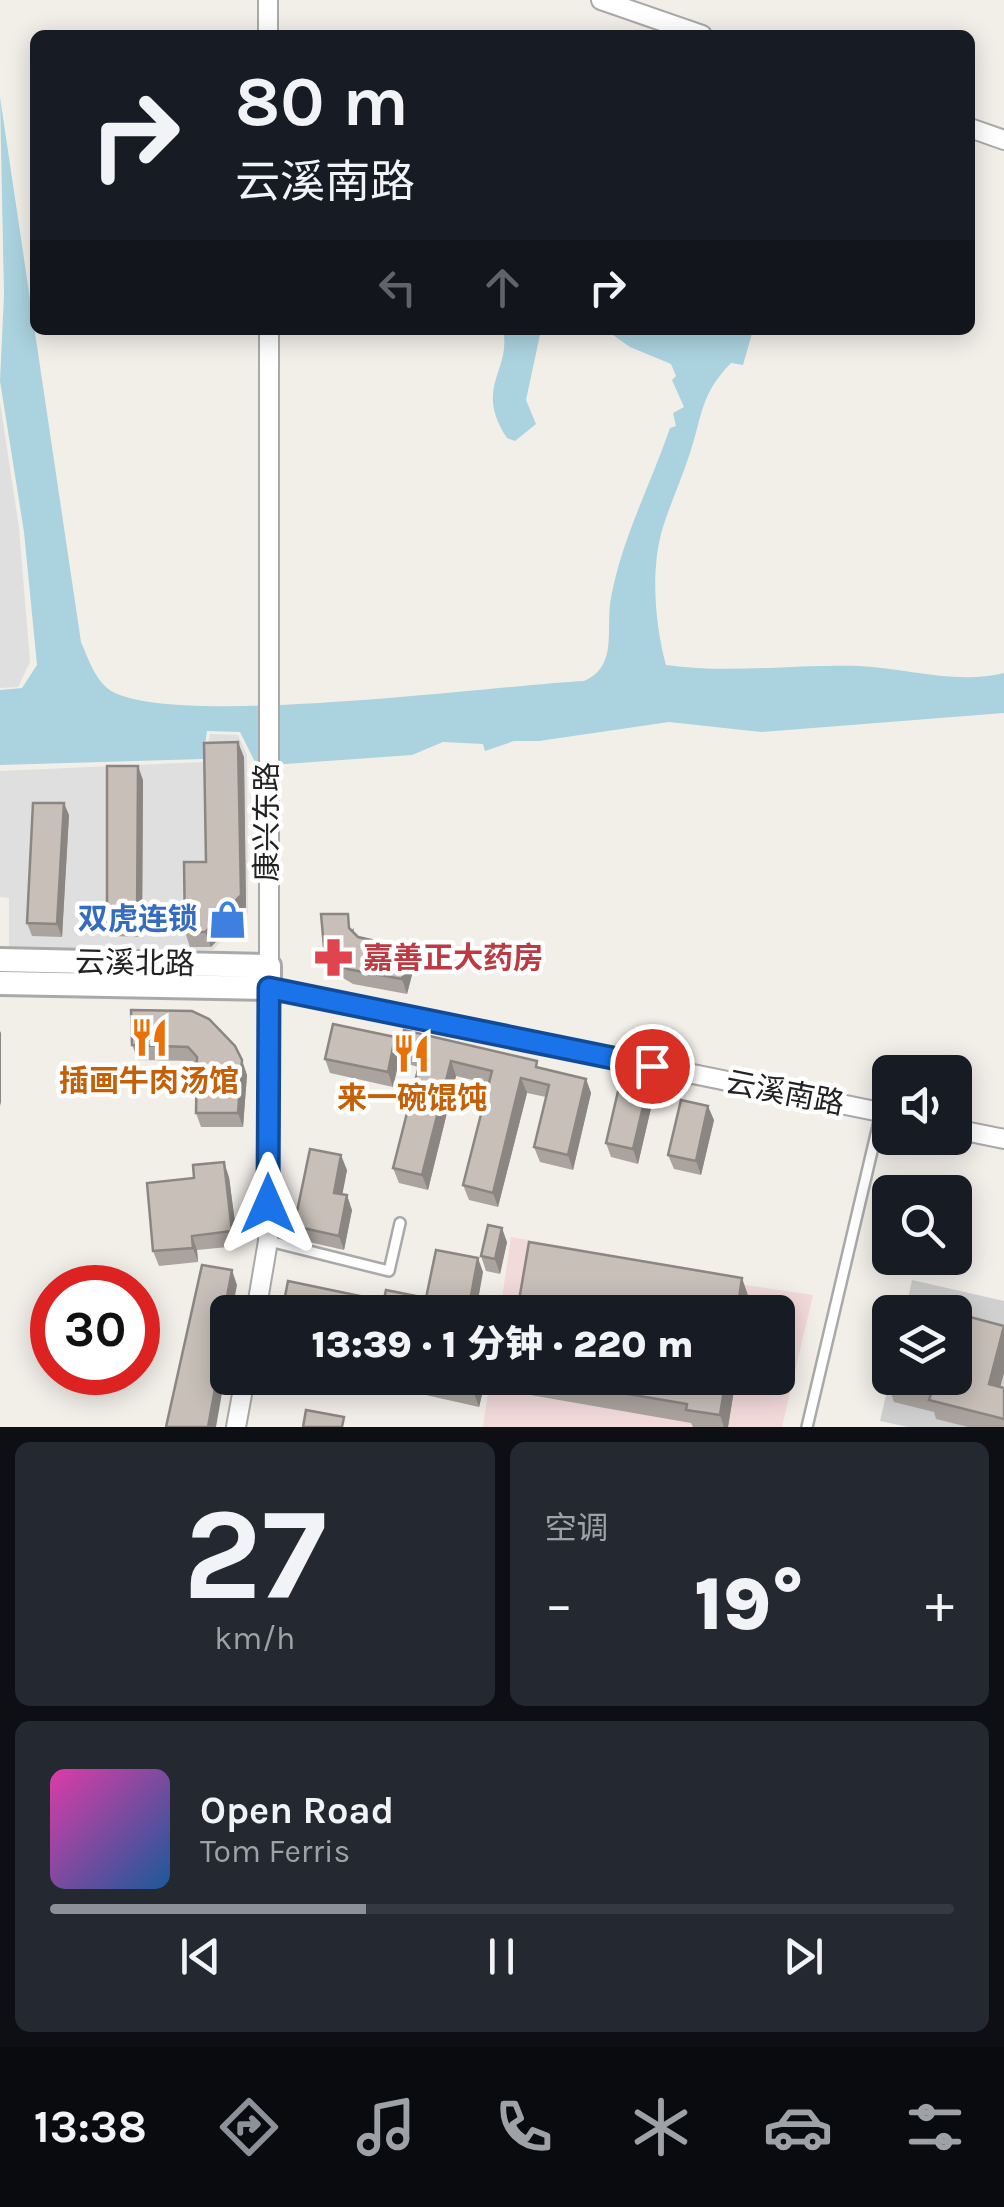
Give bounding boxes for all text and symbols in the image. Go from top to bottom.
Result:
text: 80 m [235,61,409,143]
icon: right [70,70,200,200]
text: 云溪南路 [235,156,415,208]
icon: left [370,260,425,315]
icon: ahead [475,260,530,315]
icon: right [580,260,635,315]
street label: 康兴东路 [249,762,285,882]
shop icon: 双虎连锁 [207,898,249,940]
place label: 双虎连锁 [78,901,198,937]
pharmacy icon: 嘉善正大药房 [312,937,354,979]
place label: 嘉善正大药房 [363,940,543,976]
street label: 云溪北路 [75,944,195,982]
restaurant icon: 插画牛肉汤馆 [128,1016,170,1058]
pin [610,1024,695,1109]
restaurant icon: 来一碗馄饨 [391,1033,433,1075]
icon: arrive [625,1039,680,1094]
map controls [872,1055,972,1395]
button: sound [872,1055,972,1155]
place label: 插画牛肉汤馆 [59,1063,239,1099]
street label: 云溪南路 [723,1064,847,1122]
place label: 来一碗馄饨 [337,1080,487,1116]
position arrow [216,1152,320,1256]
button: search [872,1175,972,1275]
speed limit sign: 30 [30,1265,160,1395]
button: layers [872,1295,972,1395]
text: 13:39 · 1 分钟 · 220 m [311,1322,694,1367]
text: 27 [183,1479,326,1631]
text: 空调 [545,1510,609,1547]
text: 19° [694,1560,804,1648]
text: − [545,1572,573,1636]
text: + [925,1572,954,1636]
text: km/h [214,1620,295,1657]
text: Open Road [200,1788,394,1833]
text: Tom Ferris [200,1833,350,1870]
icon: previous [173,1929,228,1984]
icon: pause [474,1929,529,1984]
icon: next [776,1929,831,1984]
icon: directions [214,2092,284,2162]
icon: music [351,2092,421,2162]
icon: phone [489,2092,559,2162]
icon: climate [626,2092,696,2162]
icon: car [763,2092,833,2162]
icon: filters [900,2092,970,2162]
text: 13:38 [34,2101,147,2153]

